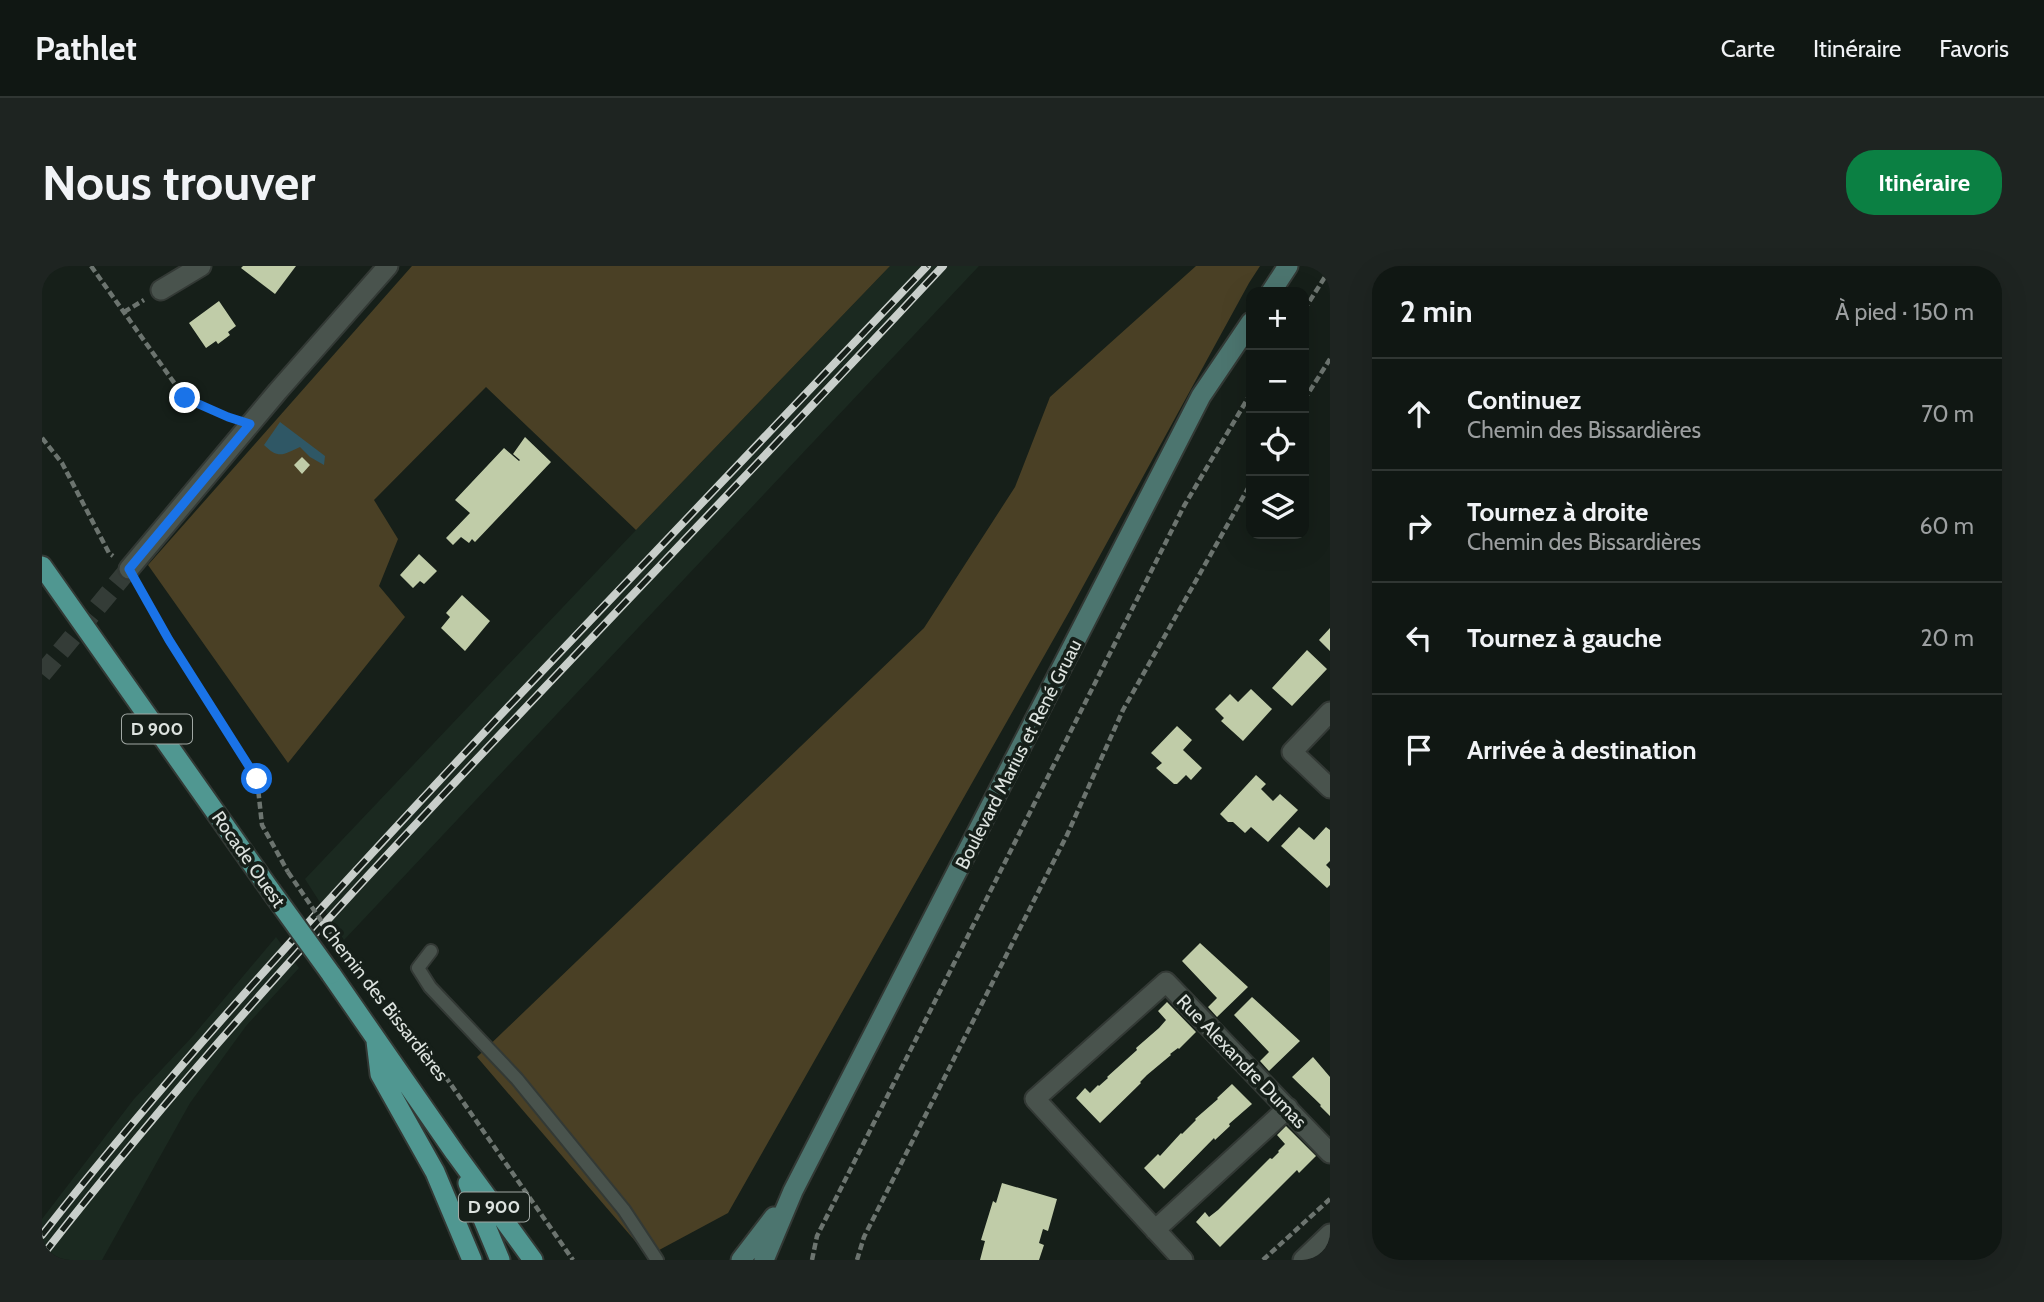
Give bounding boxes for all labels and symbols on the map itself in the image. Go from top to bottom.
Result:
route end [169,382,200,413]
street label: Boulevard Marius et René Gruau [950,635,1087,873]
road number: D 900 [122,714,192,743]
route start [241,763,272,794]
street label: Rocade Ouest [207,807,291,912]
street label: Chemin des Bissardières [316,919,453,1086]
street label: Rue Alexandre Dumas [1172,990,1312,1133]
road number: D 900 [459,1192,529,1222]

